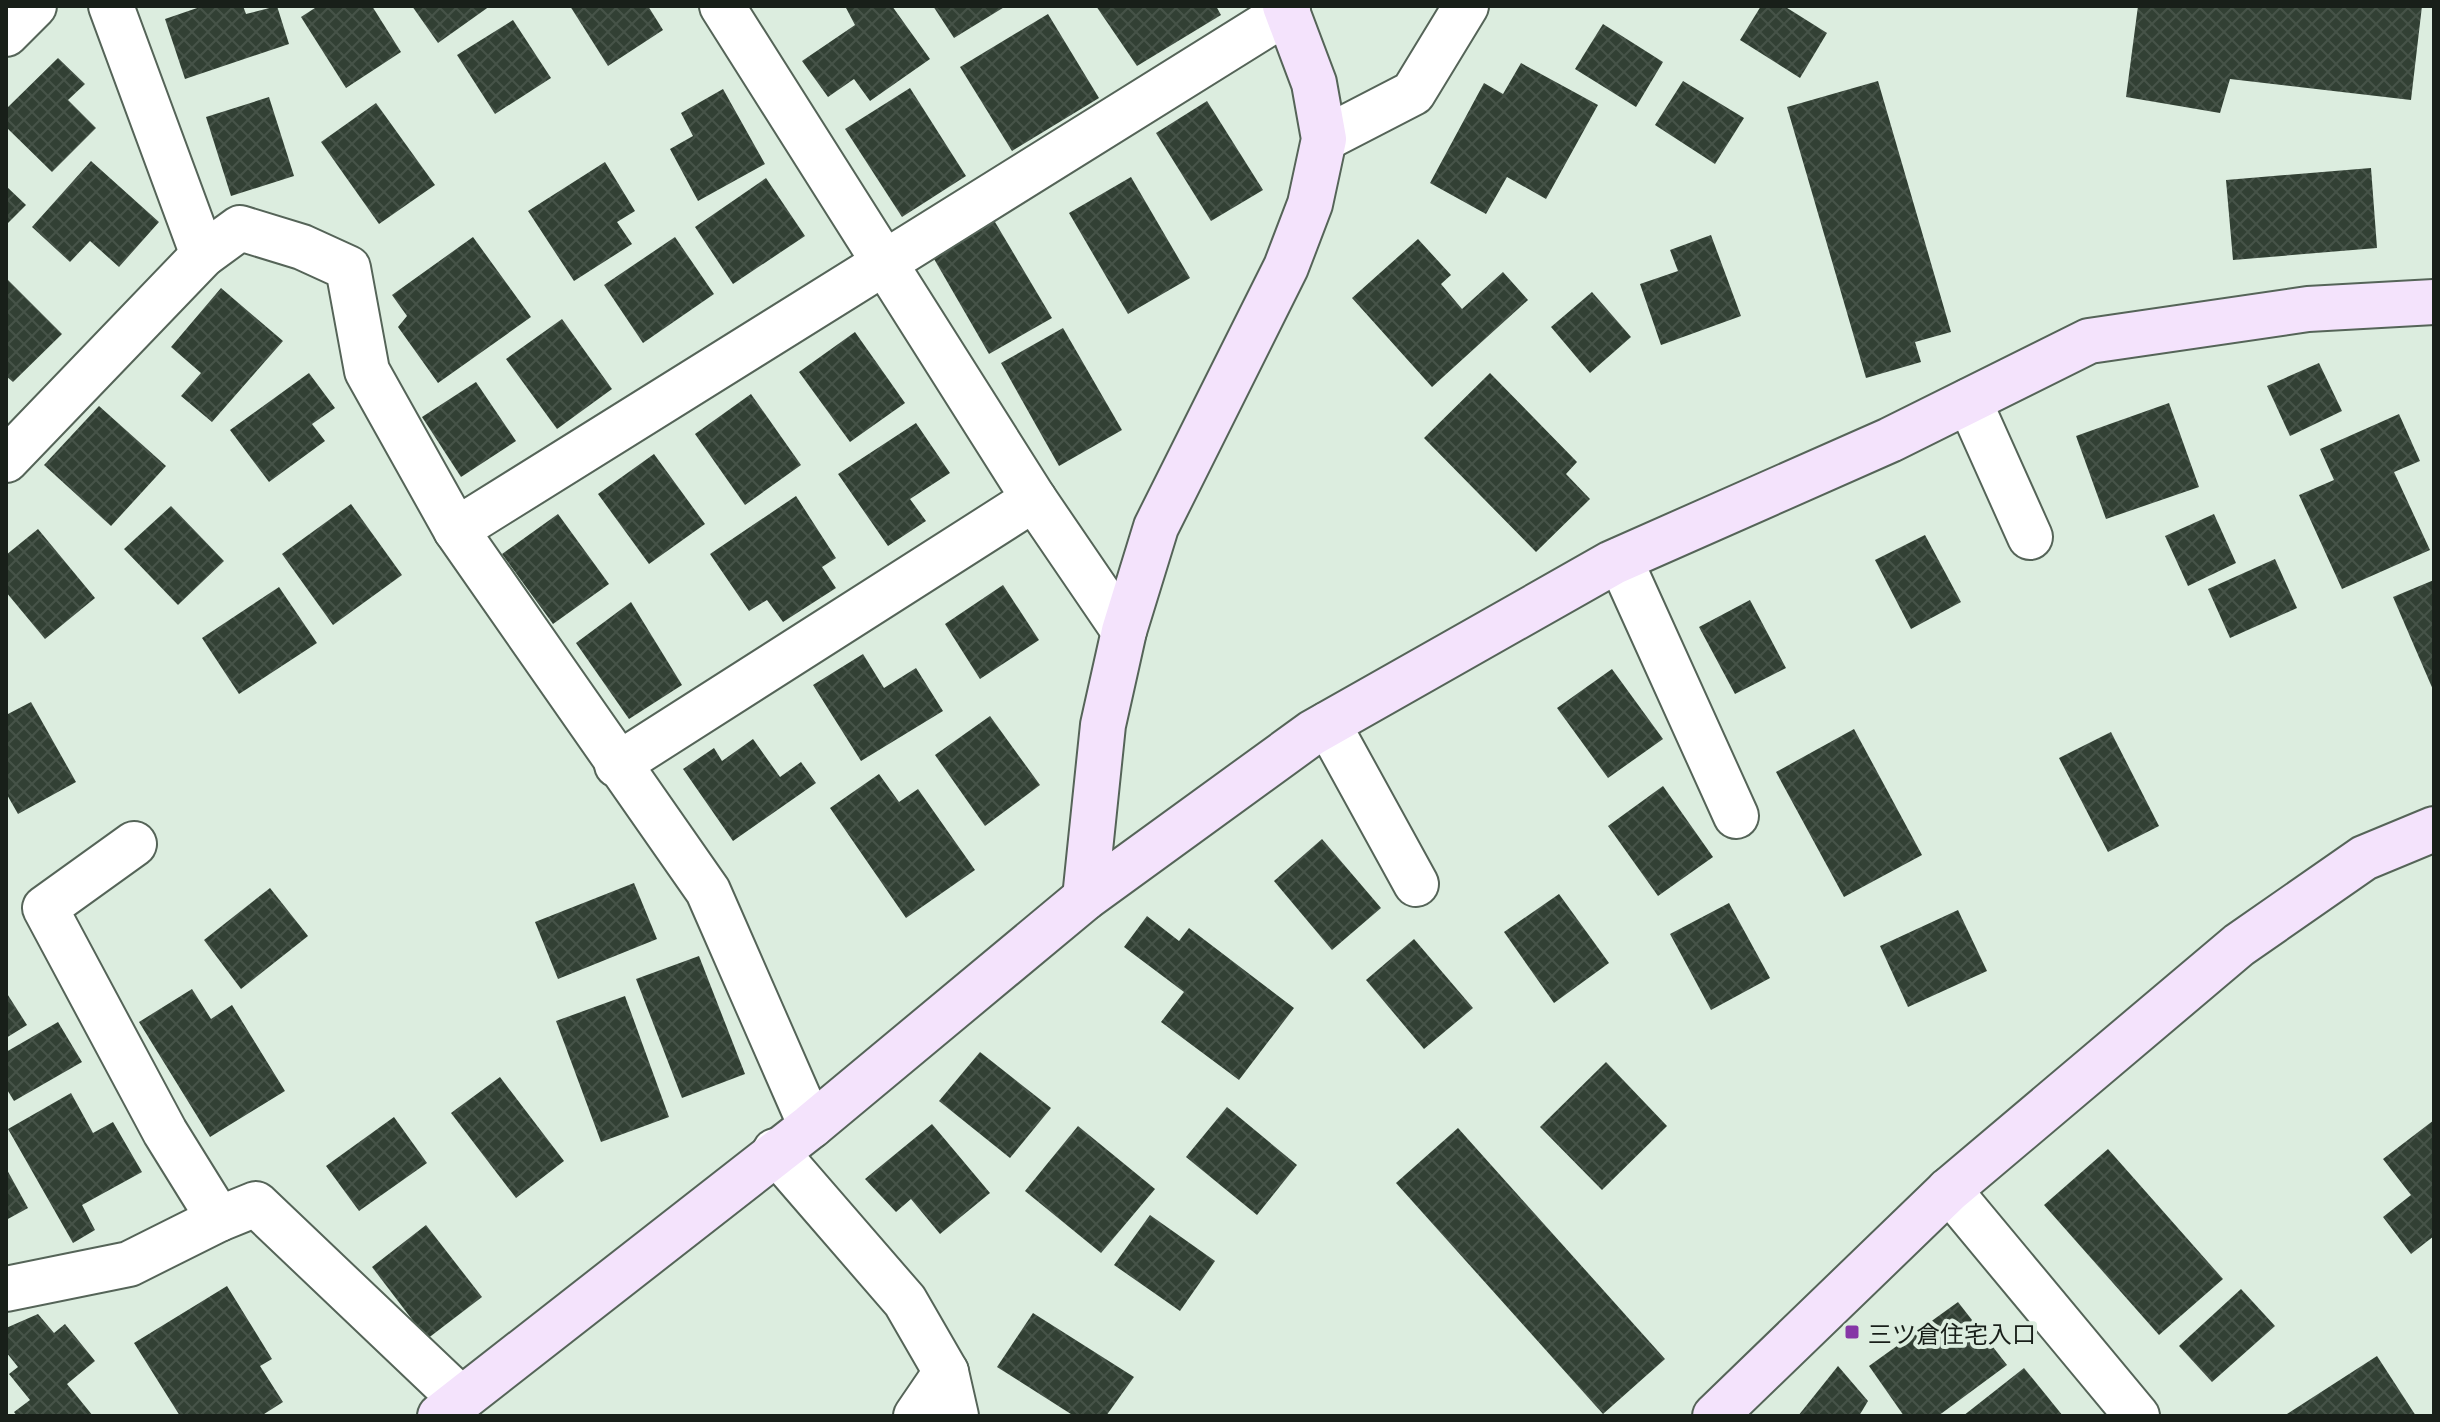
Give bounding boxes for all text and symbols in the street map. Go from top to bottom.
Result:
place label: 三ツ倉住宅入口 [1868,1315,2036,1350]
marker: 三ツ倉住宅入口 [1843,1323,1861,1341]

